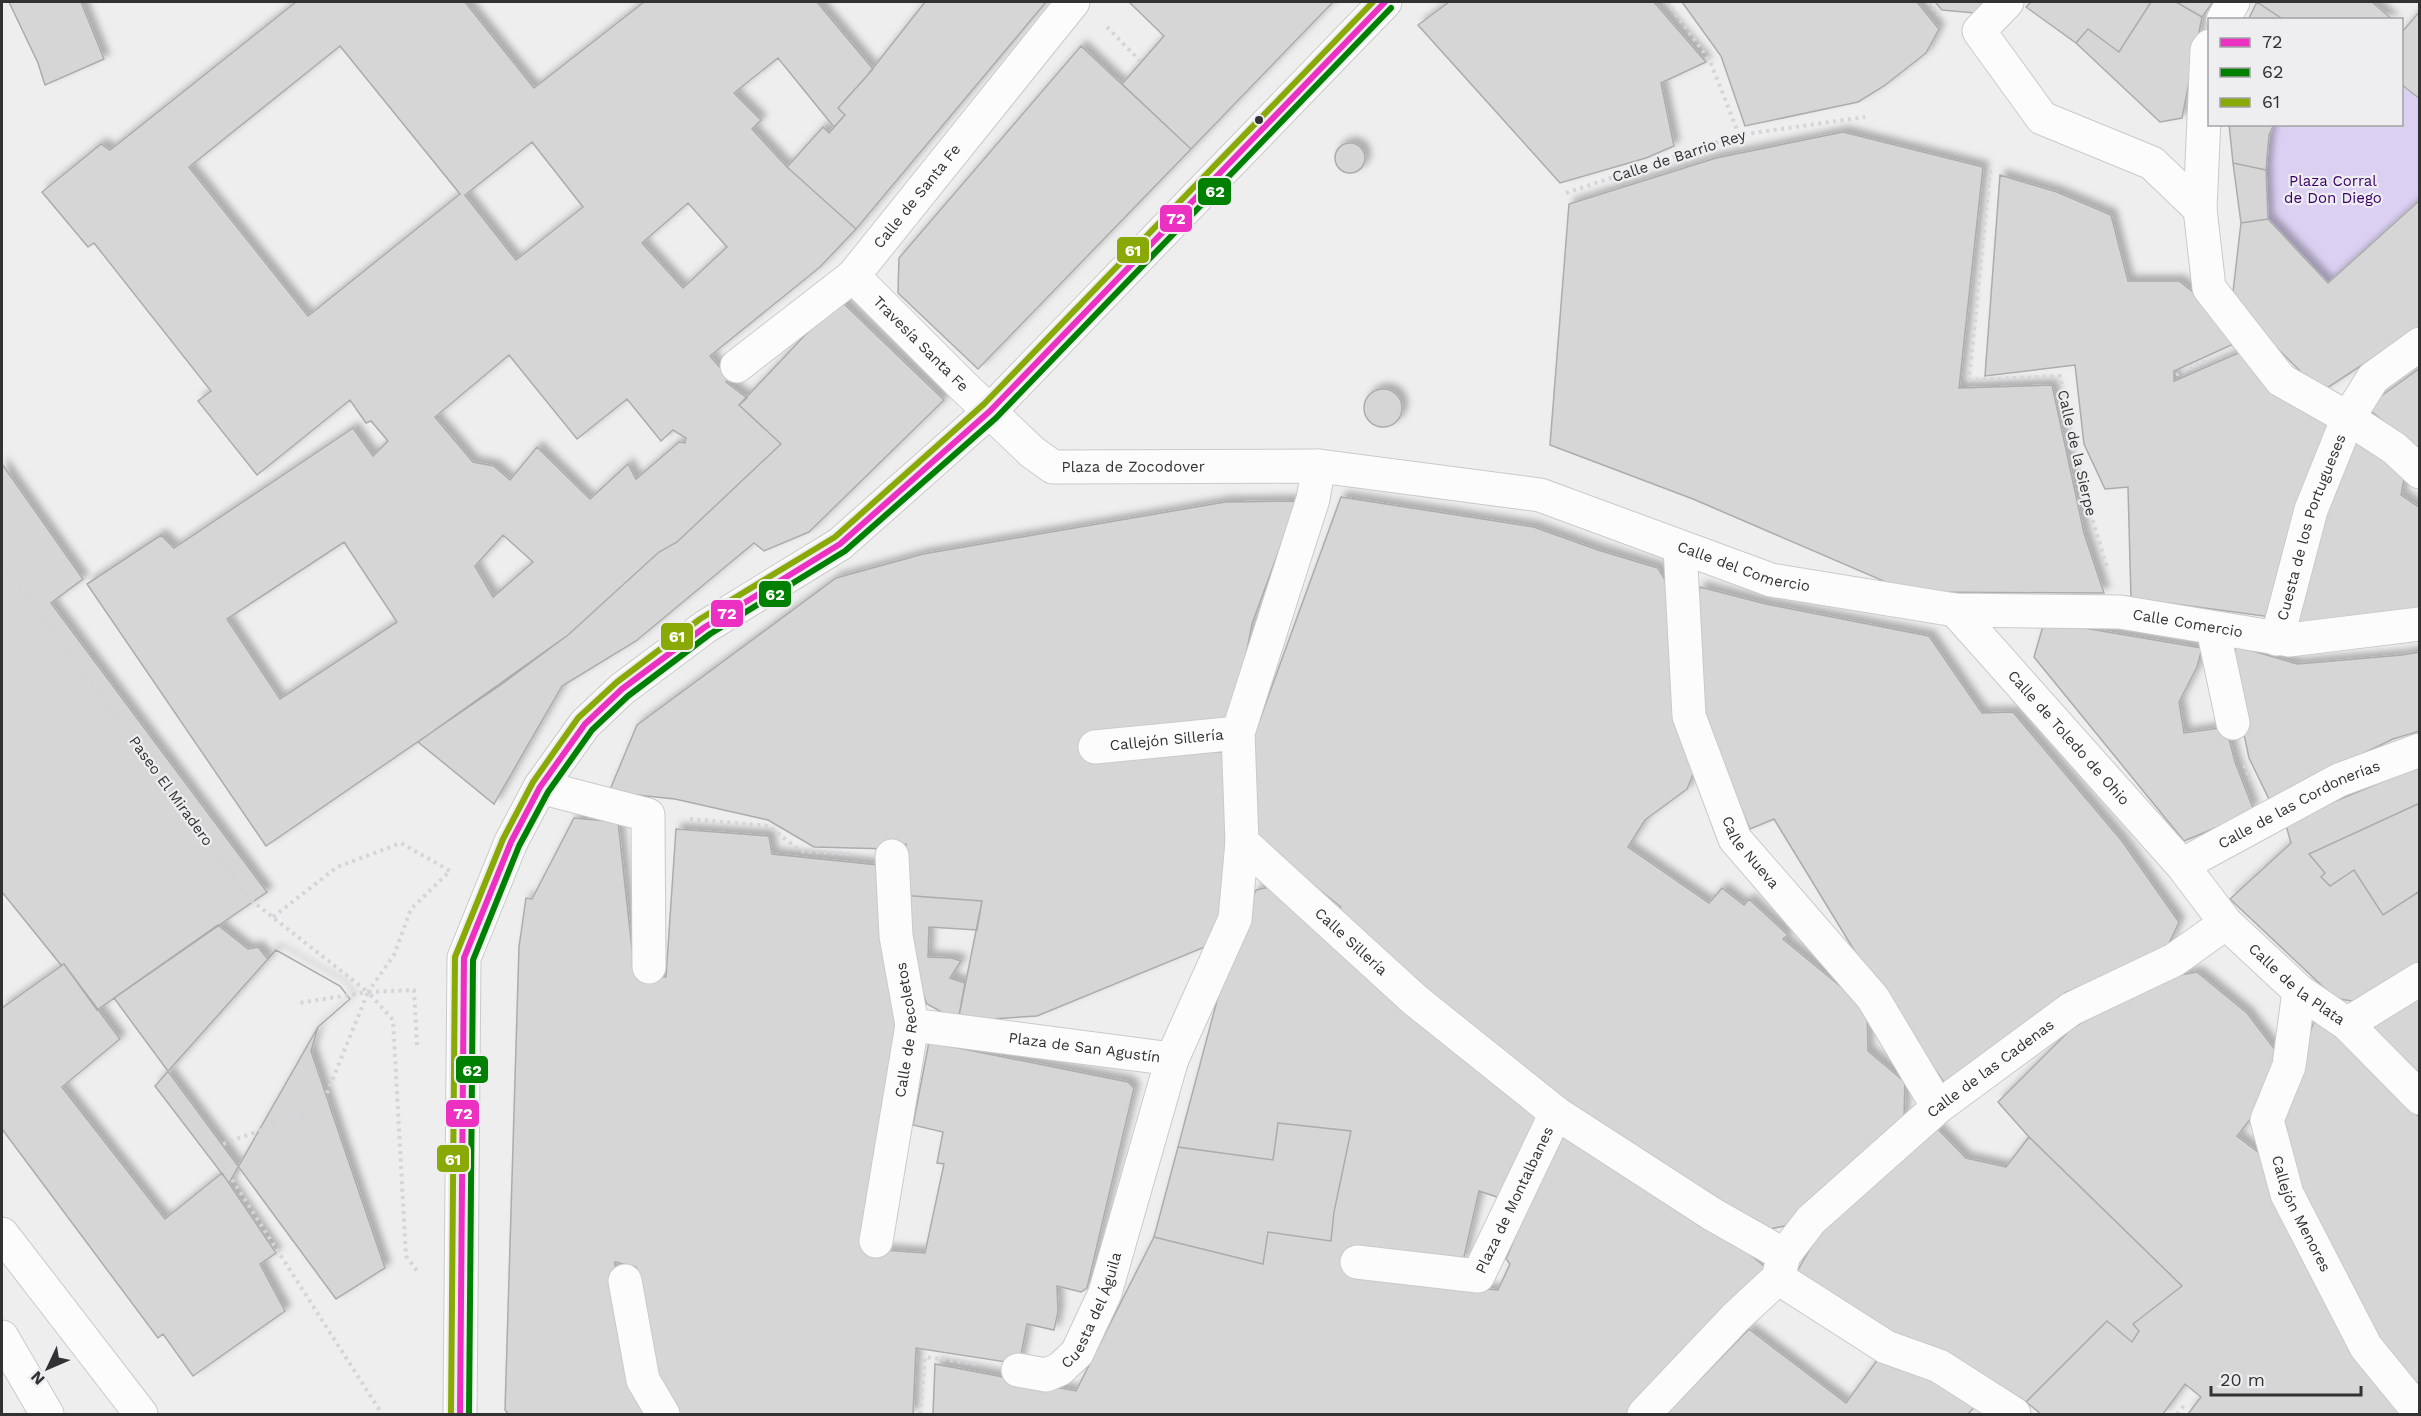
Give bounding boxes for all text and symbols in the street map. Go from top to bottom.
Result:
legend [2208,18,2403,126]
text: 72 [2262,31,2283,52]
text: 62 [2262,61,2283,82]
text: 61 [2262,91,2280,112]
unlabelled marker [1253,114,1265,126]
street label: Calle de Barrio Rey [1610,126,1748,186]
street label: Calle de Santa Fe [870,141,964,252]
park label: Plaza Corral de Don Diego [2284,172,2382,207]
line badge: 62 [1197,177,1232,206]
text: 62 [1205,182,1225,201]
line badge: 72 [1159,204,1193,233]
text: 72 [1166,209,1186,228]
line badge: 61 [1116,236,1150,264]
text: 61 [1125,241,1141,260]
street label: Travesía Santa Fe [869,292,972,395]
street label: Calle de la Sierpe [2054,388,2100,518]
street label: Cuesta de los Portugueses [2273,431,2350,623]
street label: Plaza de Zocodover [1061,457,1205,476]
street label: Calle del Comercio [1675,537,1811,595]
line badge: 62 [758,580,792,608]
text: 62 [765,585,785,604]
line badge: 72 [710,599,744,628]
text: 72 [717,604,737,623]
street label: Calle Comercio [2131,605,2244,641]
line badge: 61 [660,622,694,651]
text: 61 [669,627,685,646]
street label: Calle de Toledo de Ohio [2004,667,2133,809]
street label: Callejón Sillería [1109,725,1225,755]
street label: Paseo El Miradero [125,733,217,849]
street label: Calle de las Cordonerías [2215,757,2383,853]
street label: Calle Nueva [1718,814,1783,893]
street label: Calle Sillería [1311,904,1391,980]
street label: Calle de la Plata [2245,940,2349,1029]
street label: Calle de Recoletos [891,961,921,1099]
street label: Calle de las Cadenas [1923,1016,2058,1122]
street label: Plaza de San Agustín [1007,1029,1162,1066]
line badge: 62 [455,1055,489,1084]
text: 62 [462,1061,482,1080]
line badge: 72 [445,1099,480,1128]
text: 72 [453,1104,473,1123]
street label: Plaza de Montalbanes [1472,1124,1557,1276]
line badge: 61 [436,1144,470,1173]
text: 61 [445,1150,461,1169]
street label: Callejón Menores [2268,1153,2335,1275]
street label: Cuesta del Águila [1057,1250,1125,1372]
north arrow [18,1338,78,1398]
scale bar [2211,1359,2361,1397]
text: N [27,1367,49,1389]
text: 20 m [2220,1369,2265,1390]

